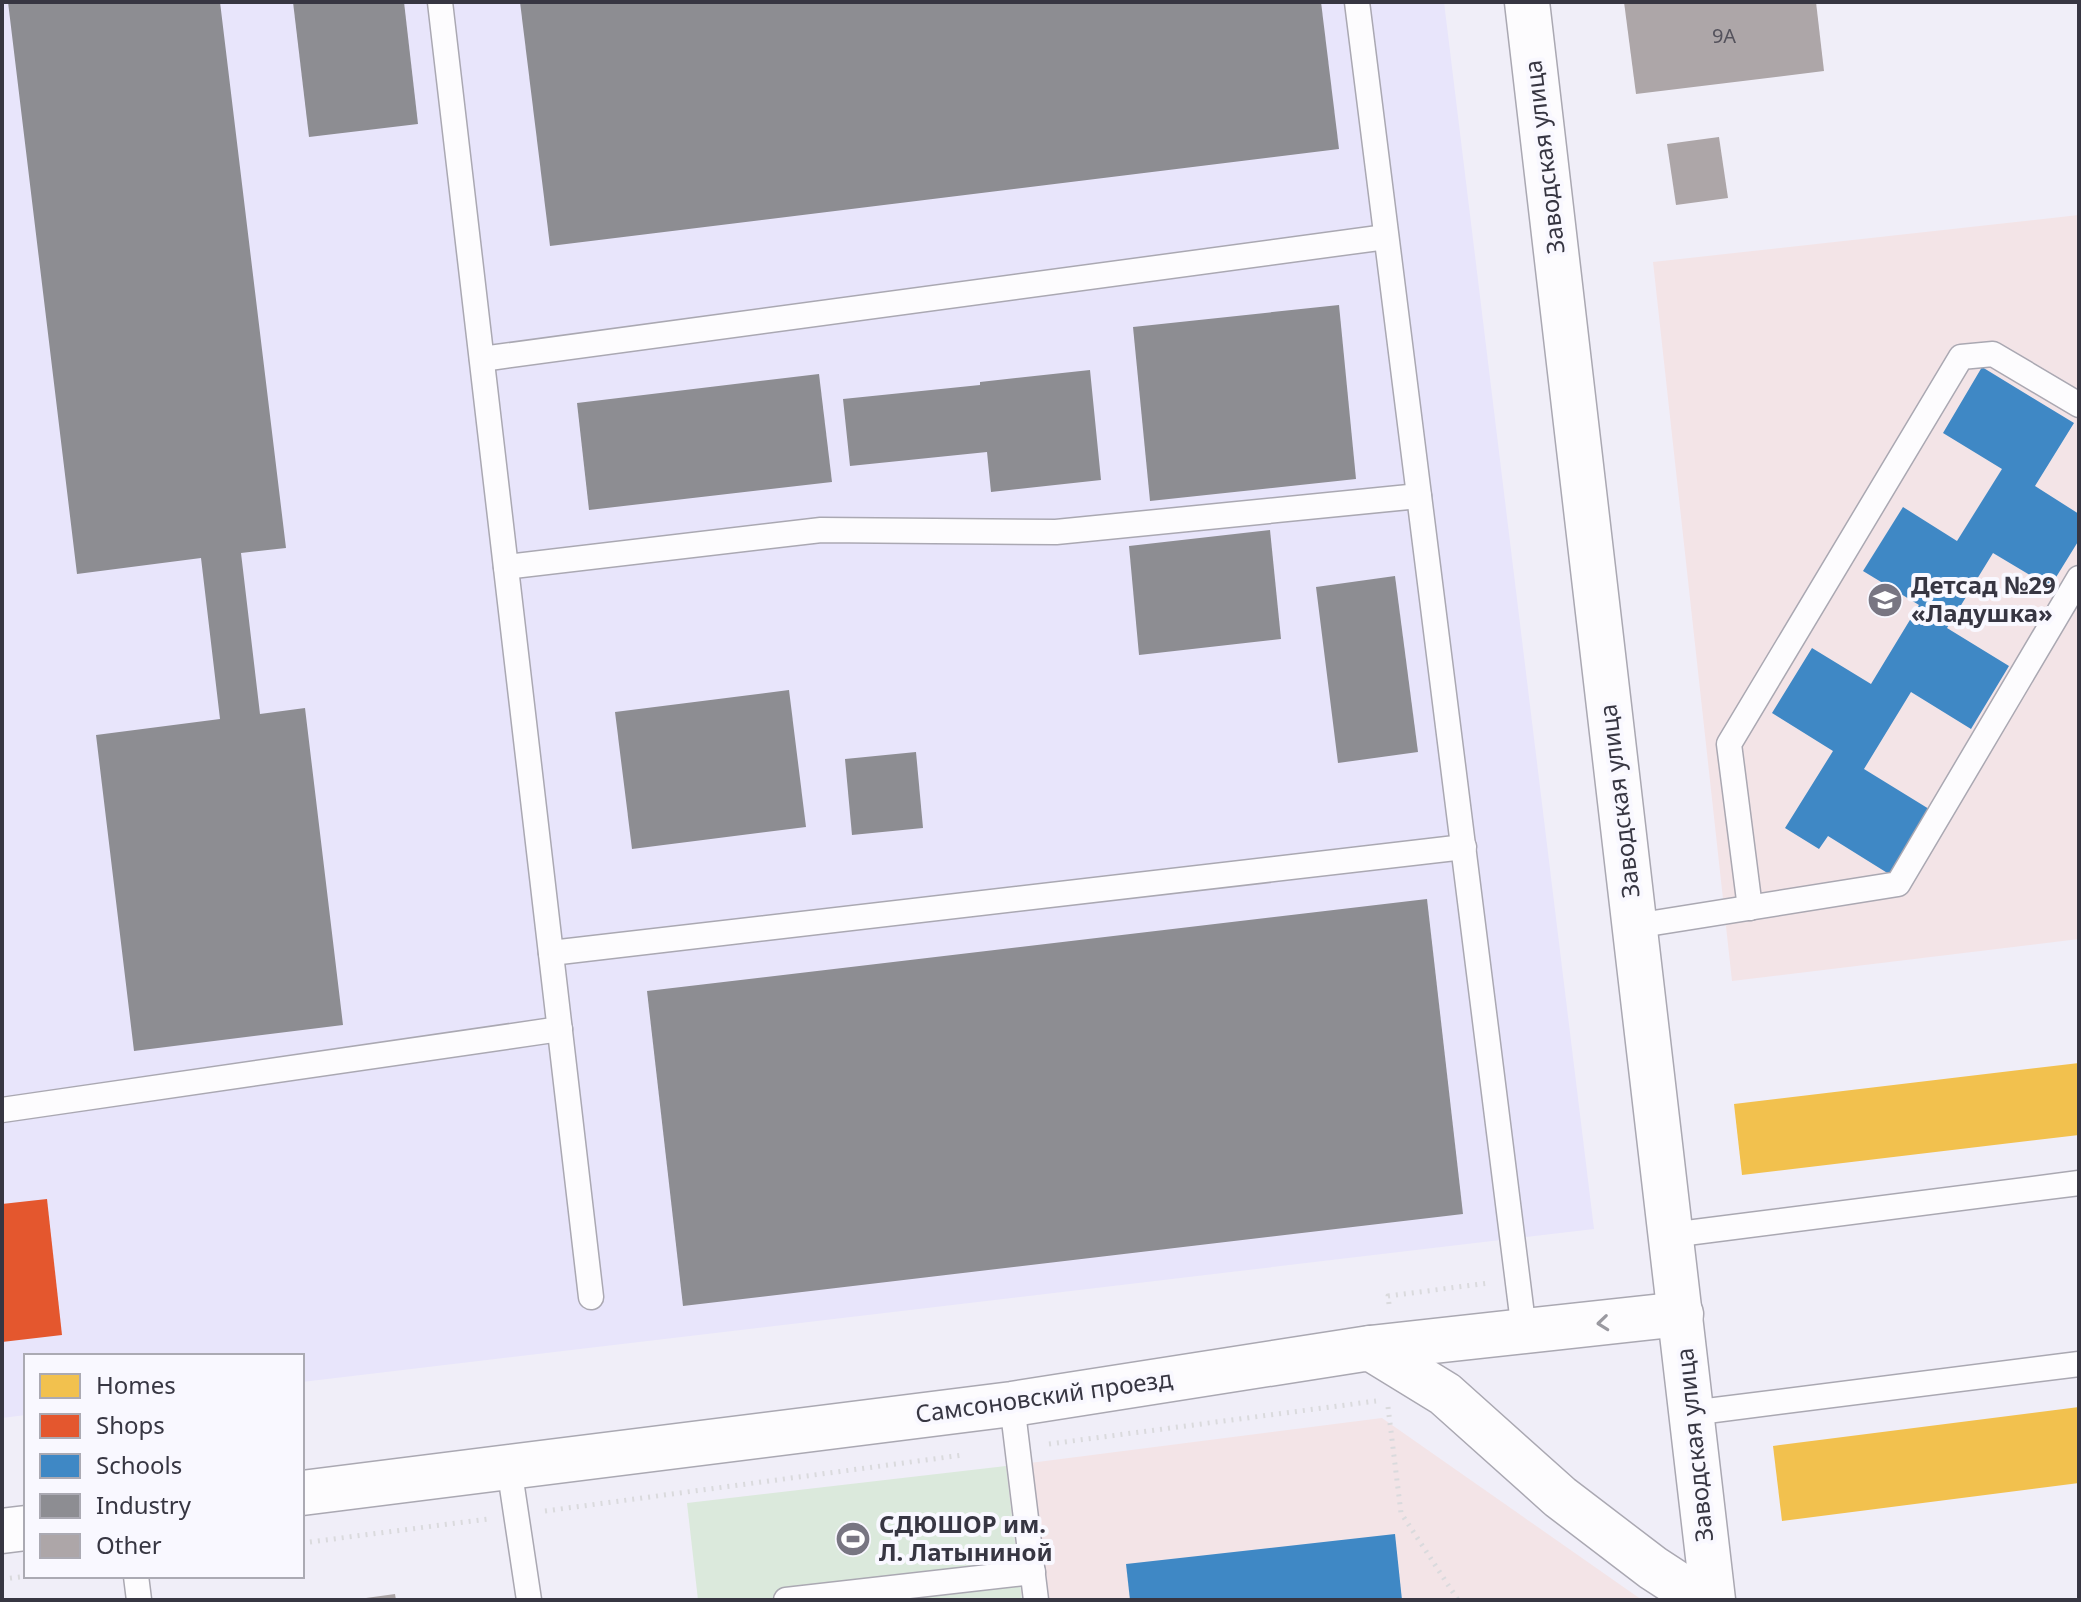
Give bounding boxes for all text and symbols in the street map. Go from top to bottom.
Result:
house number: 9А [1712,22,1736,49]
street label: Заводская улица [1515,58,1572,256]
place label: Детсад №29 «Ладушка» [1911,568,2056,629]
school or university icon: Детсад №29 «Ладушка» [1866,581,1904,619]
street label: Заводская улица [1590,702,1647,900]
one-way arrow [1597,1314,1610,1331]
street label: Заводская улица [1667,1347,1720,1544]
legend [24,1354,304,1578]
street label: Самсоновский проезд [913,1361,1175,1430]
text: Homes [96,1368,176,1401]
text: Shops [96,1408,165,1441]
text: Schools [96,1448,182,1481]
text: Industry [96,1488,192,1521]
place label: СДЮШОР им. Л. Латыниной [879,1507,1053,1568]
sports icon: СДЮШОР им. Л. Латыниной [834,1520,872,1558]
text: Other [96,1528,162,1561]

